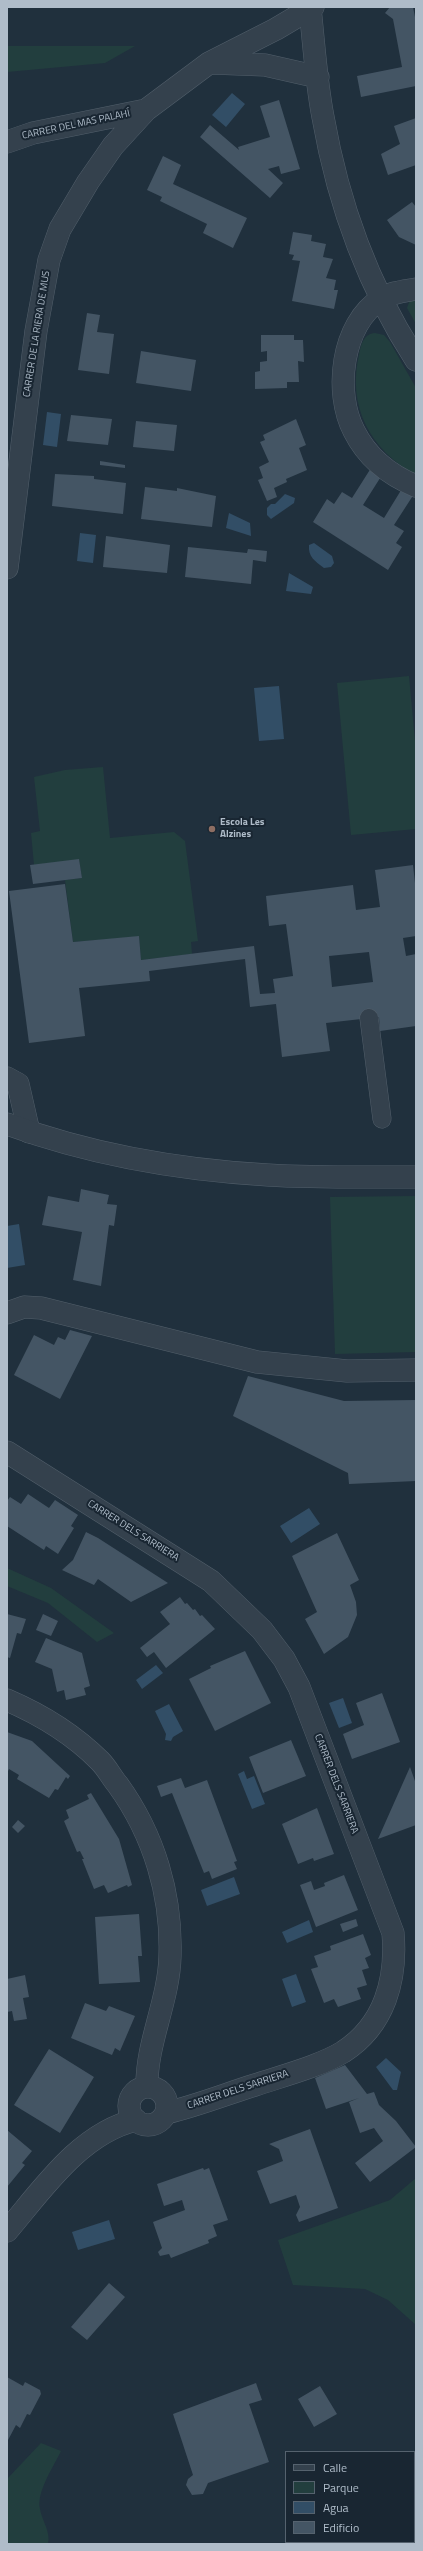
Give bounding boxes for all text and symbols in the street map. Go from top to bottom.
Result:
street label: CARRER DEL MAS PALAHÍ [21,108,131,142]
street label: CARRER DE LA RIERA DE MUS [21,270,53,398]
place label: Escola Les Alzines [220,817,265,840]
marker: Escola Les Alzines [207,824,217,834]
street label: CARRER DELS SARRIERA [85,1498,181,1564]
street label: CARRER DELS SARRIERA [311,1733,361,1835]
street label: CARRER DELS SARRIERA [186,2068,290,2112]
legend [285,2451,415,2543]
text: Calle [323,2458,347,2477]
text: Parque [323,2478,359,2497]
text: Agua [323,2498,349,2517]
text: Edificio [323,2518,359,2537]

